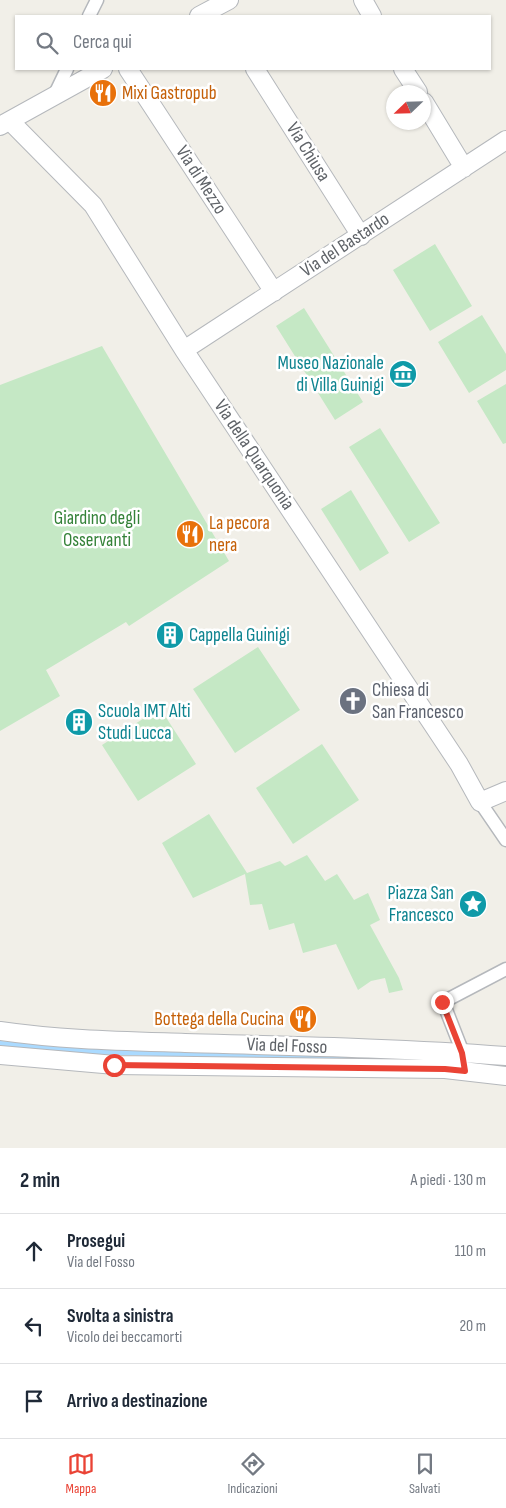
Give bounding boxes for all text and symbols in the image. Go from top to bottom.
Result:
search box [15,15,491,70]
icon: search [33,29,61,57]
text: Cerca qui [73,31,132,54]
restaurant icon: Mixi Gastropub [88,78,118,108]
place label: Mixi Gastropub [122,82,217,105]
north arrow [386,85,431,130]
street label: Via Chiusa [281,118,335,186]
street label: Via di Mezzo [170,141,232,219]
street label: Via del Bastardo [296,208,394,282]
place label: Museo Nazionale di Villa Guinigi [278,352,384,397]
museum icon: Museo Nazionale di Villa Guinigi [388,359,418,389]
street label: Via della Quarquonia [209,396,299,514]
park label: Giardino degli Osservanti [54,507,140,552]
place label: La pecora nera [209,512,270,557]
restaurant icon: La pecora nera [175,519,205,549]
building icon: Cappella Guinigi [155,620,185,650]
place label: Cappella Guinigi [189,624,290,647]
place label: Chiesa di San Francesco [372,679,464,724]
church icon: Chiesa di San Francesco [338,686,368,716]
place label: Scuola IMT Alti Studi Lucca [98,700,191,745]
building icon: Scuola IMT Alti Studi Lucca [64,707,94,737]
place label: Piazza San Francesco [388,882,454,927]
place icon: Piazza San Francesco [458,889,488,919]
route end [431,991,454,1014]
restaurant icon: Bottega della Cucina [288,1004,318,1034]
place label: Bottega della Cucina [154,1008,284,1031]
street label: Via del Fosso [246,1033,328,1059]
route start [103,1054,126,1077]
text: 2 min [20,1168,60,1193]
text: A piedi · 130 m [410,1171,486,1190]
text: Prosegui [67,1230,125,1253]
icon: ahead [20,1237,48,1265]
text: 110 m [455,1242,486,1261]
text: Via del Fosso [67,1253,135,1272]
text: Svolta a sinistra [67,1305,174,1328]
icon: left [20,1312,48,1340]
text: 20 m [459,1317,486,1336]
text: Vicolo dei beccamorti [67,1328,182,1347]
icon: arrive [20,1387,48,1415]
text: Arrivo a destinazione [67,1390,208,1413]
tab: Mappa [66,1450,96,1497]
tab: Indicazioni [228,1450,278,1497]
tab: Salvati [409,1450,440,1497]

